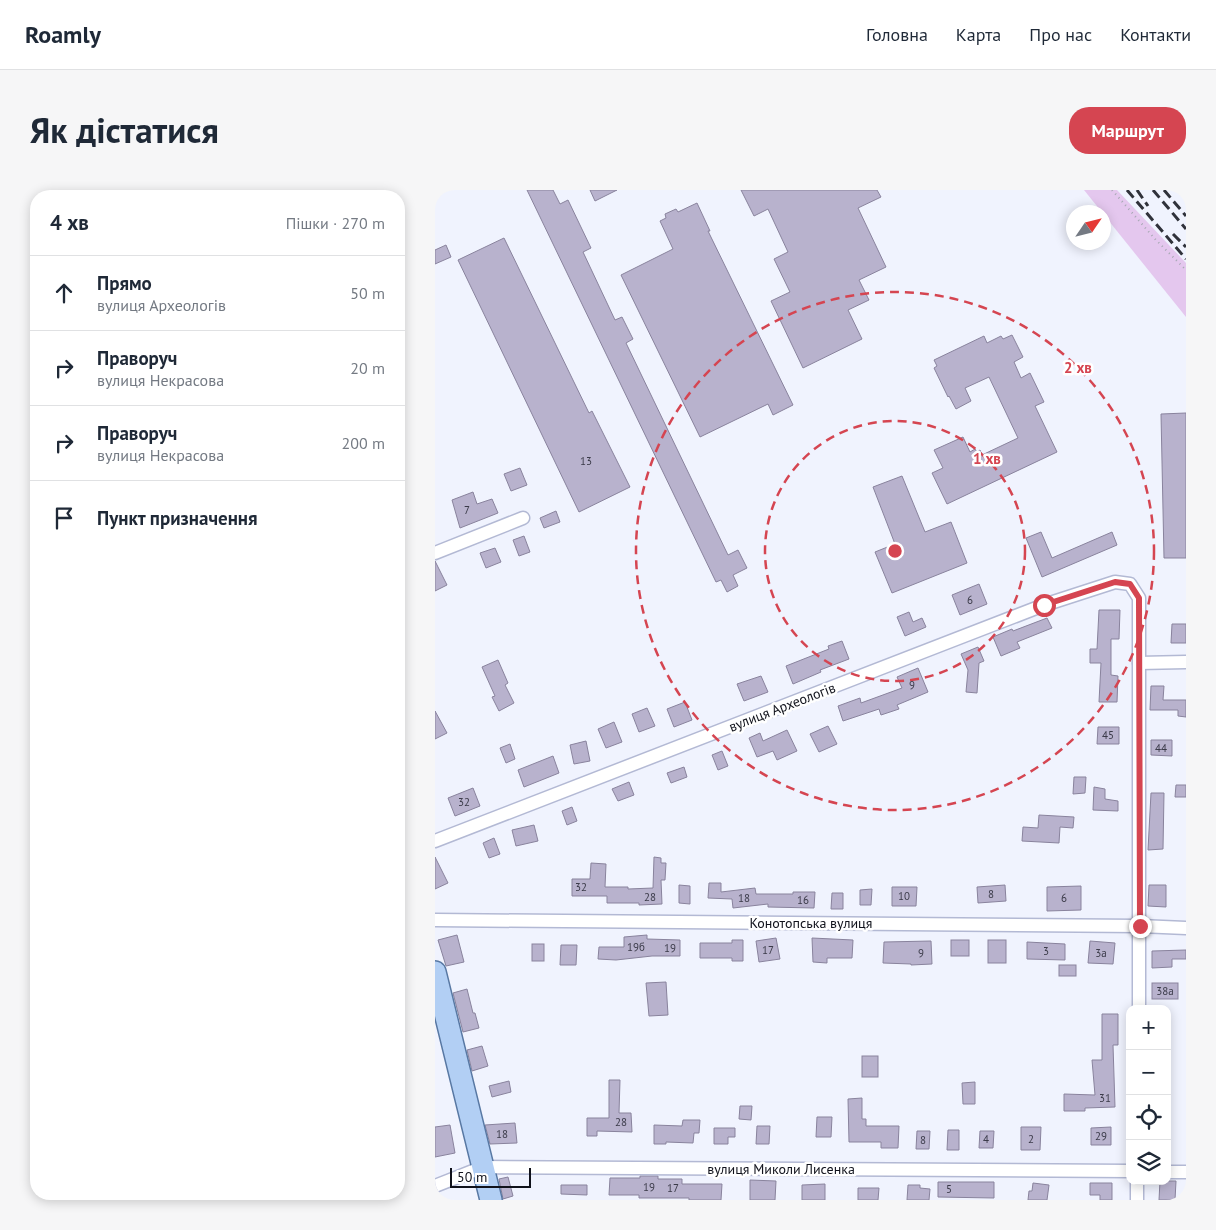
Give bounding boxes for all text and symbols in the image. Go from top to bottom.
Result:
text: Roamly [25,19,101,50]
text: Головна [866,23,928,46]
text: Карта [956,23,1001,46]
text: Про нас [1029,23,1092,46]
text: Контакти [1120,23,1191,46]
text: Як дістатися [30,107,219,153]
button: Маршрут [1069,107,1186,154]
north arrow [1066,205,1111,250]
text: 4 хв [50,209,89,236]
text: Пішки · 270 m [286,213,385,233]
text: Прямо [97,271,152,295]
icon: ahead [50,279,78,307]
text: 50 m [350,283,385,303]
text: вулиця Археологів [97,295,226,315]
text: Праворуч [97,346,177,370]
icon: right [50,354,78,382]
text: 20 m [350,358,385,378]
text: 2 хв [1064,358,1092,377]
text: вулиця Некрасова [97,370,224,390]
text: Праворуч [97,421,177,445]
icon: right [50,429,78,457]
text: 200 m [342,433,385,453]
text: вулиця Некрасова [97,445,224,465]
text: 1 хв [973,449,1001,468]
house number: 13 [580,454,592,468]
house number: 7 [464,503,470,517]
icon: arrive [50,504,78,532]
text: Пункт призначення [97,506,258,530]
centre of rings [886,542,904,560]
house number: 6 [967,593,973,607]
route start [1033,594,1056,617]
street label: вулиця Археологів [726,678,838,736]
house number: 9 [909,678,915,692]
house number: 45 [1102,728,1114,742]
house number: 44 [1155,741,1167,755]
house number: 32 [458,795,470,809]
house number: 32 [575,880,587,894]
house number: 8 [988,887,994,901]
house number: 10 [898,889,910,903]
house number: 28 [644,890,656,904]
house number: 18 [738,891,750,905]
house number: 6 [1061,891,1067,905]
house number: 16 [797,893,809,907]
street label: Конотопська вулиця [750,914,872,932]
route end [1129,915,1152,938]
house number: 19б [627,940,645,954]
house number: 19 [664,941,676,955]
house number: 17 [762,943,774,957]
house number: 3 [1043,944,1049,958]
house number: 9 [918,946,924,960]
house number: 3а [1095,946,1107,960]
house number: 38а [1156,984,1174,998]
map controls [1126,1005,1171,1185]
button: + [1126,1005,1171,1050]
button: − [1126,1050,1171,1095]
house number: 31 [1099,1091,1111,1105]
button: locate [1126,1095,1171,1140]
house number: 28 [615,1115,627,1129]
house number: 18 [496,1127,508,1141]
house number: 29 [1095,1129,1107,1143]
house number: 4 [983,1132,989,1146]
house number: 2 [1028,1132,1034,1146]
house number: 8 [920,1133,926,1147]
button: layers [1126,1140,1171,1185]
street label: вулиця Миколи Лисенка [707,1160,855,1178]
scale bar [450,1165,531,1188]
text: 50 m [457,1168,487,1186]
house number: 19 [643,1180,655,1194]
house number: 17 [667,1181,679,1195]
house number: 5 [946,1182,952,1196]

